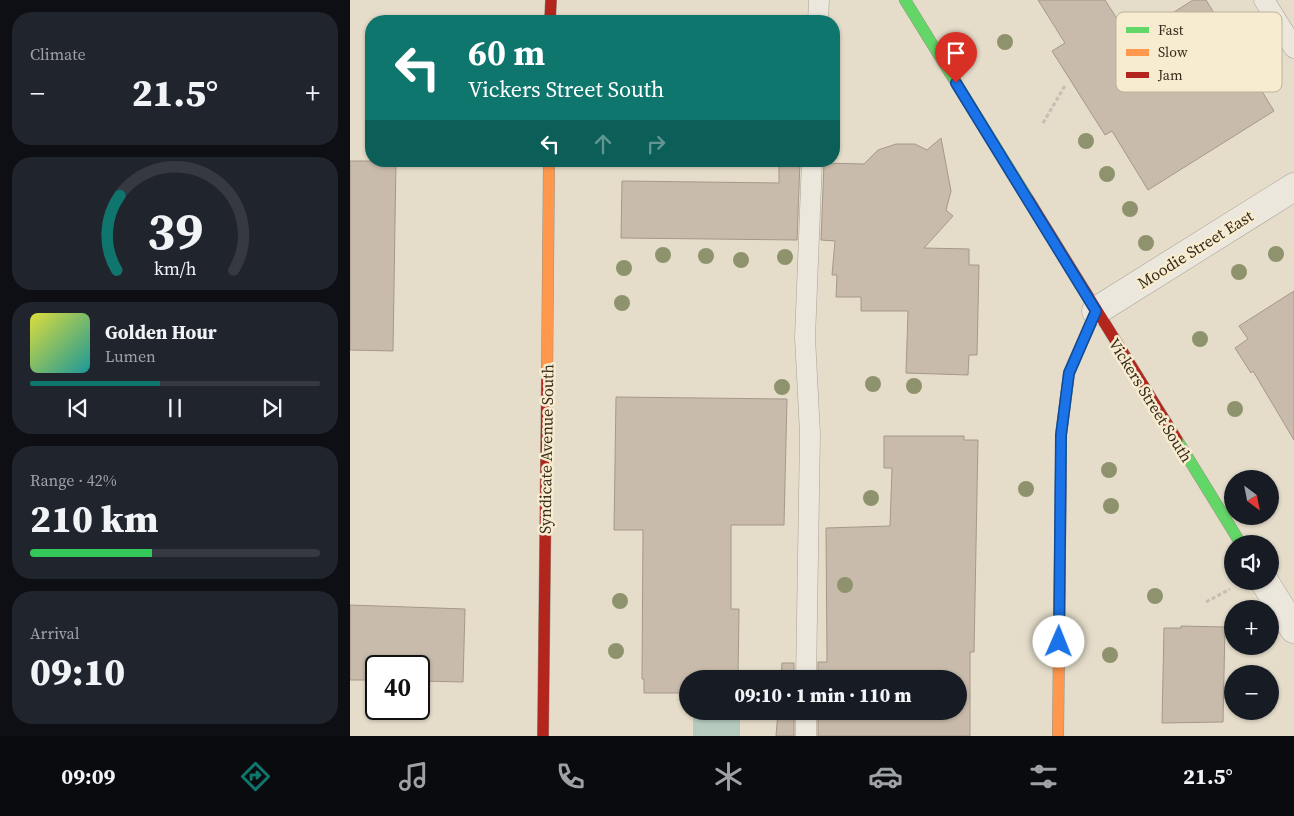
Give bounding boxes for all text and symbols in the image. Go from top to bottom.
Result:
legend [1116,12,1282,92]
text: Fast [1158,20,1184,40]
text: 60 m [468,29,545,77]
pin [935,32,977,83]
icon: left [385,35,450,100]
icon: arrive [942,39,970,67]
text: Slow [1158,42,1188,62]
text: Climate [30,43,86,65]
text: Jam [1157,65,1183,85]
text: 21.5° [132,67,218,119]
text: − [30,74,45,112]
text: + [305,74,320,112]
text: Vickers Street South [468,74,664,104]
icon: left [536,130,564,158]
icon: ahead [589,130,617,158]
icon: right [642,130,670,158]
text: 39 [147,195,203,266]
street label: Moodie Street East [1133,204,1258,293]
text: km/h [154,256,197,281]
text: Golden Hour [105,319,217,345]
street label: Vickers Street South [1104,334,1198,467]
text: Lumen [105,345,156,367]
street label: Syndicate Avenue South [534,364,558,534]
icon: previous [64,394,92,422]
icon: pause [161,394,189,422]
icon: next [258,394,286,422]
text: Range · 42% [30,469,117,491]
north arrow [1224,470,1279,525]
map controls [1224,470,1279,720]
text: 210 km [30,493,158,545]
button: sound [1224,535,1279,590]
button: + [1224,600,1279,655]
position arrow [1032,615,1084,667]
text: Arrival [30,622,79,644]
text: 09:10 [30,646,125,698]
speed limit sign: 40 [365,655,430,720]
button: − [1224,665,1279,720]
text: 09:10 · 1 min · 110 m [734,682,912,708]
icon: directions [238,759,273,794]
icon: music [396,759,431,794]
icon: phone [553,759,588,794]
icon: climate [711,759,746,794]
icon: car [868,759,903,794]
icon: filters [1026,759,1061,794]
text: 09:09 [61,761,116,791]
text: 21.5° [1183,761,1233,791]

